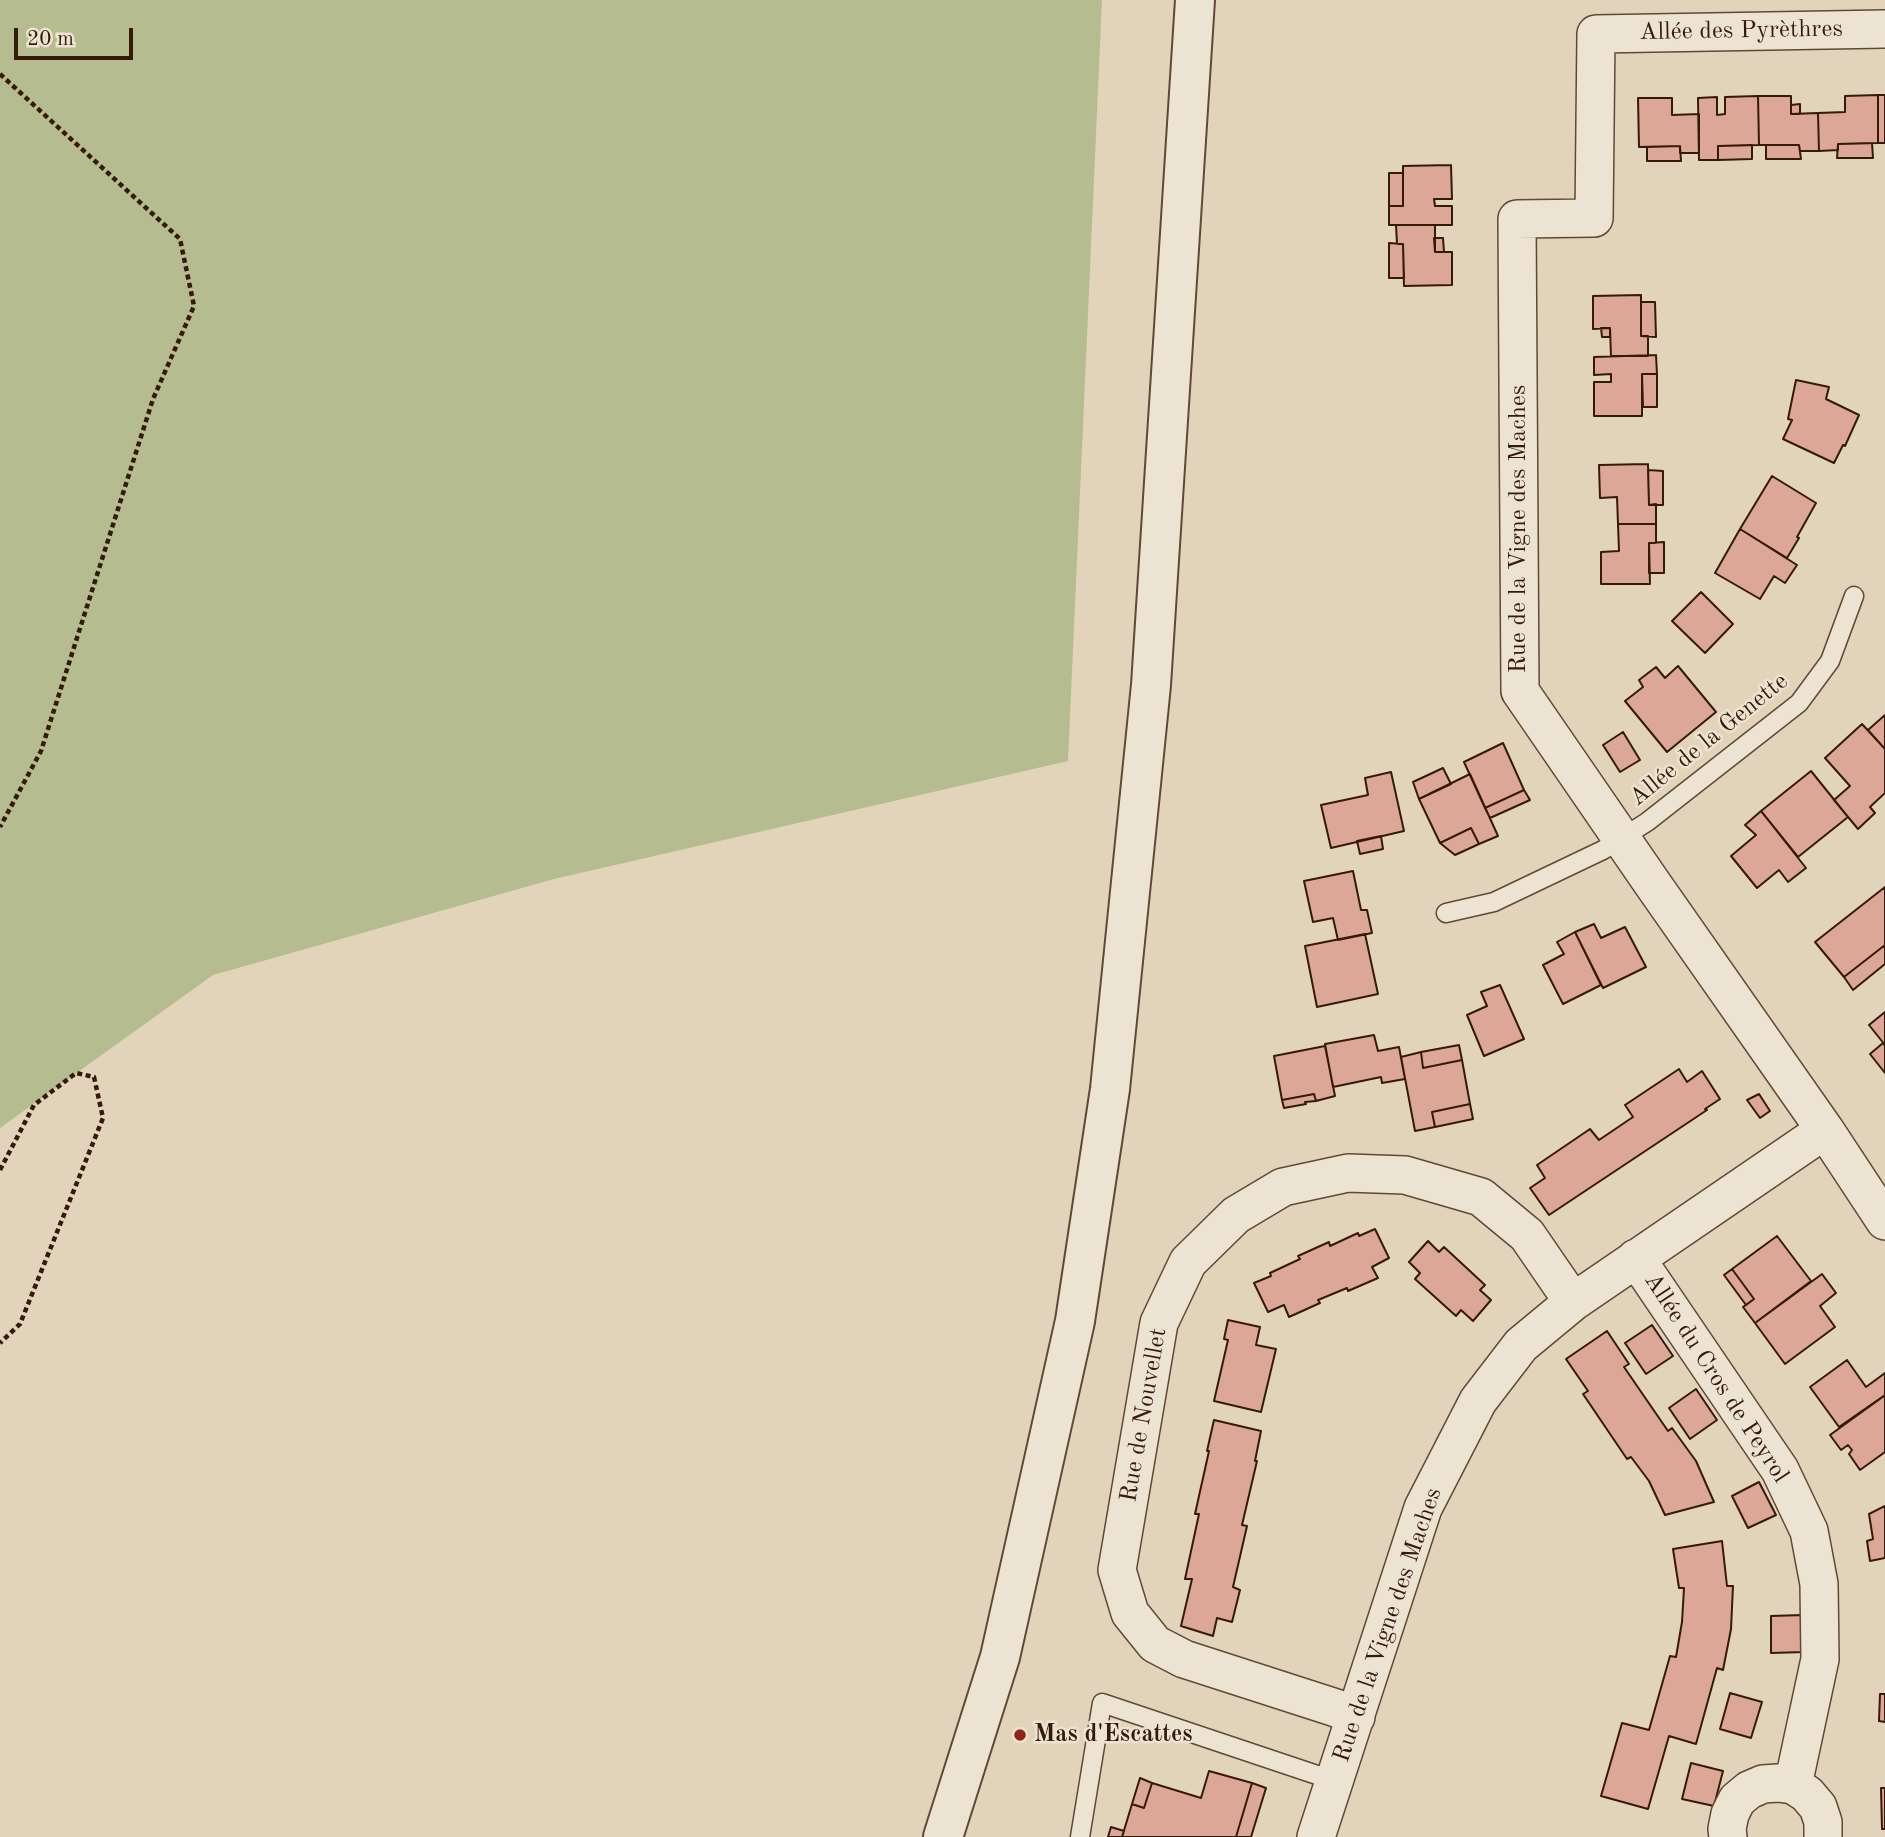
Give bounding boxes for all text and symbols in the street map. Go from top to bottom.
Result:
scale bar [18,14,136,58]
street label: Allée des Pyrèthres [1639,15,1843,47]
text: 20 m [27,29,74,50]
street label: Rue de la Vigne des Maches [1505,385,1533,673]
street label: Allée de la Genette [1624,667,1794,813]
street label: Allée du Cros de Peyrol [1637,1268,1795,1488]
street label: Rue de Nouvellet [1115,1326,1173,1504]
street label: Rue de la Vigne des Maches [1327,1484,1449,1766]
place label: Mas d'Escattes [1034,1721,1193,1749]
marker: Mas d'Escattes [1012,1727,1028,1743]

